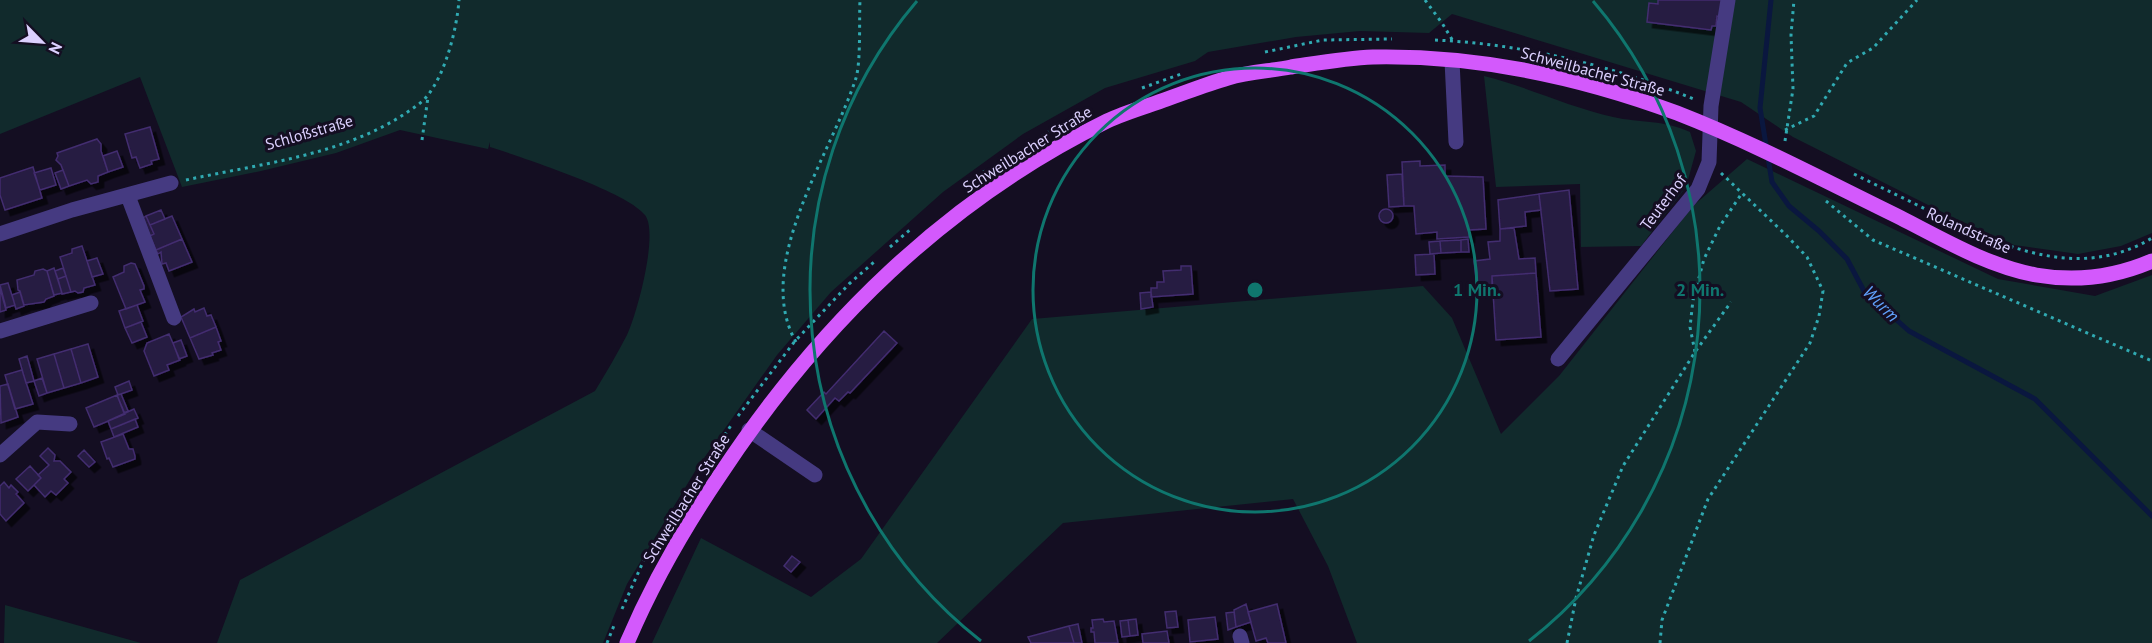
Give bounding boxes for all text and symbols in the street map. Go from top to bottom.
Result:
north arrow [12,12,72,72]
text: N [44,39,67,57]
street label: Schweilbacher Straße [1519,42,1667,100]
street label: Schweilbacher Straße [959,101,1095,197]
street label: Schloßstraße [263,110,355,154]
street label: Teuterhof [1636,169,1691,234]
street label: Rolandstraße [1924,202,2014,258]
text: 1 Min. [1453,278,1501,301]
text: 2 Min. [1676,278,1724,301]
centre of rings [1245,280,1265,300]
water label: Wurm [1858,280,1905,327]
street label: Schweilbacher Straße [638,430,734,566]

